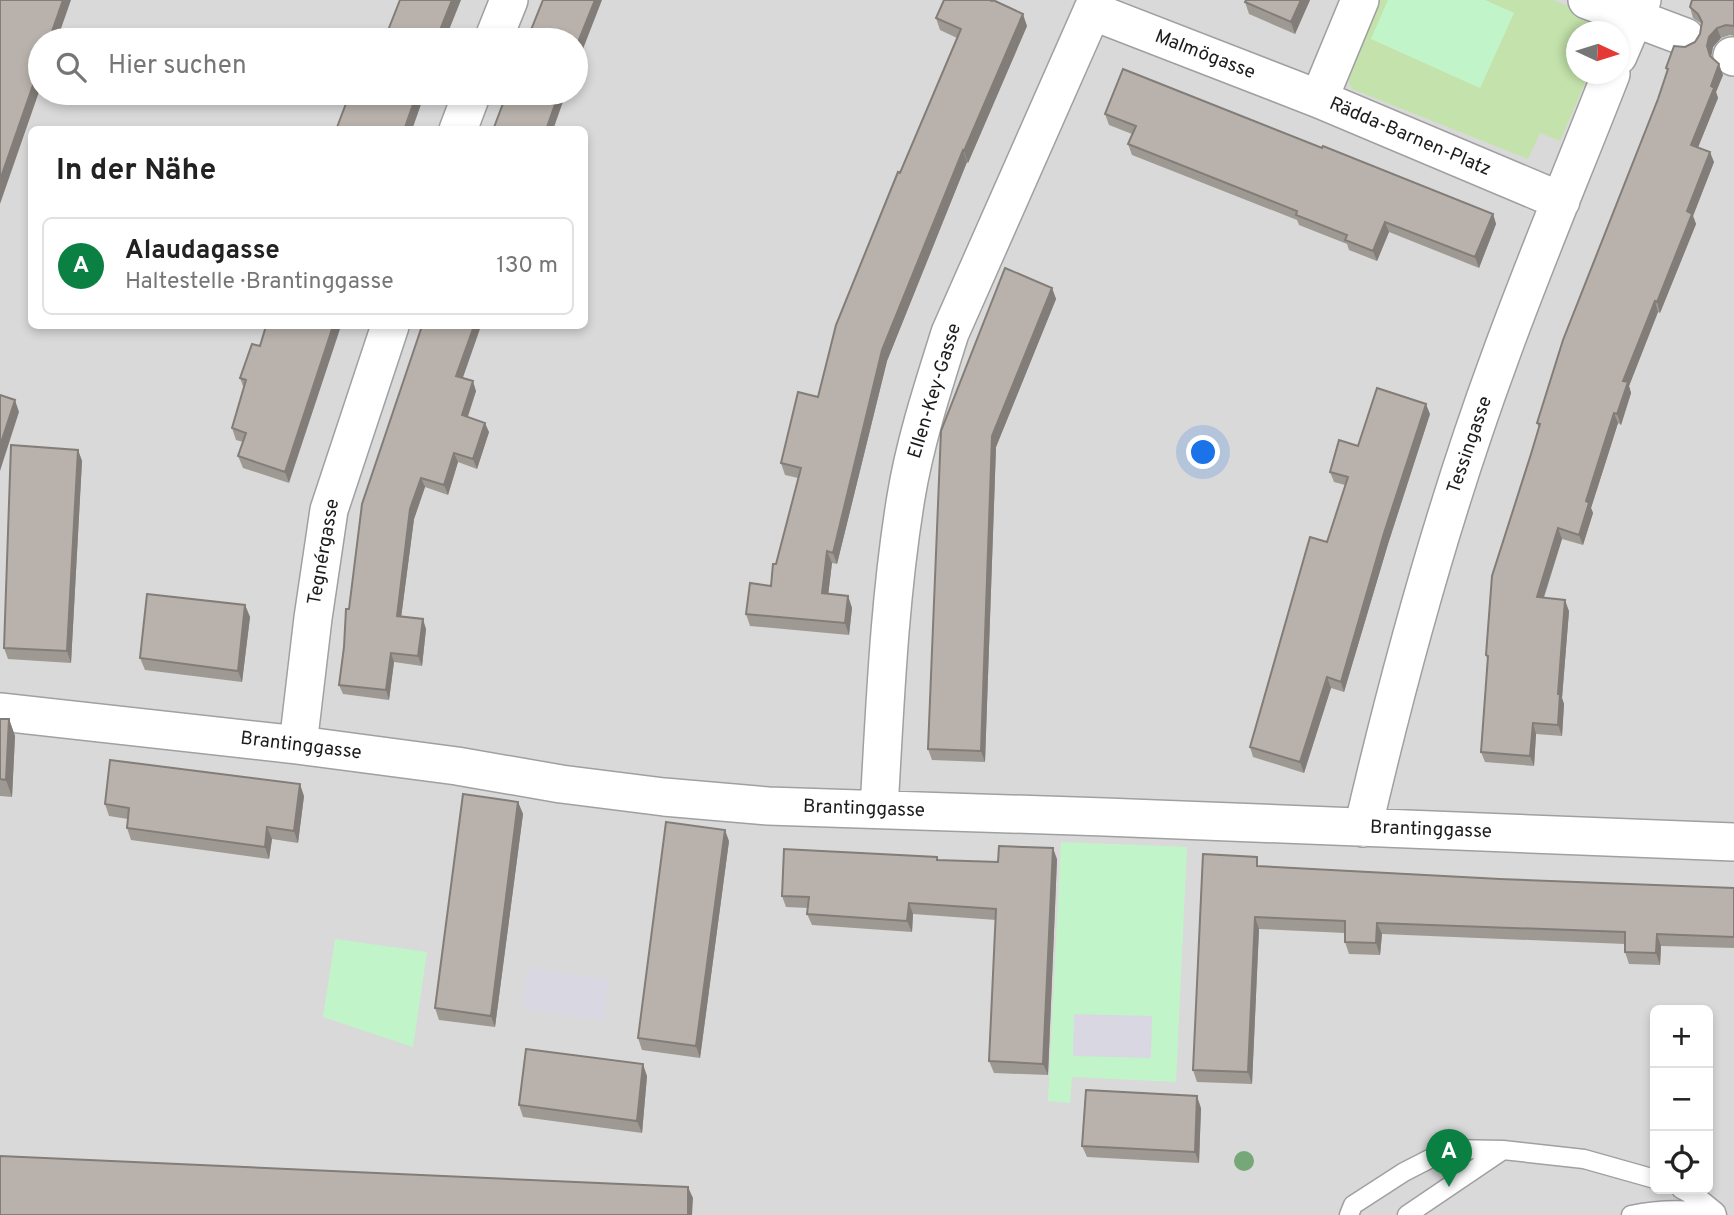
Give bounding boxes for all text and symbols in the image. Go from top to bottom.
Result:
north arrow [1566,21,1629,84]
street label: Malmögasse [1151,25,1259,85]
search box [28,28,588,105]
icon: search [52,48,90,86]
text: Hier suchen [108,50,247,83]
street label: Rädda-Barnen-Platz [1326,92,1494,182]
text: In der Nähe [56,153,216,190]
text: Alaudagasse [125,235,280,268]
text: A [73,252,89,281]
text: 130 m [496,252,558,281]
text: Haltestelle · Brantinggasse [125,268,394,297]
street label: Ellen-Key-Gasse [903,320,967,462]
street label: Tessingasse [1442,393,1498,497]
your location [1186,435,1220,469]
street label: Tegnérgasse [303,497,345,607]
street label: Brantinggasse [239,727,363,765]
street label: Brantinggasse [803,795,925,823]
street label: Brantinggasse [1370,816,1492,844]
map controls [1650,1005,1713,1194]
button: + [1650,1005,1713,1068]
button: − [1650,1068,1713,1131]
pin: A [1426,1129,1472,1187]
button: locate [1650,1131,1713,1194]

